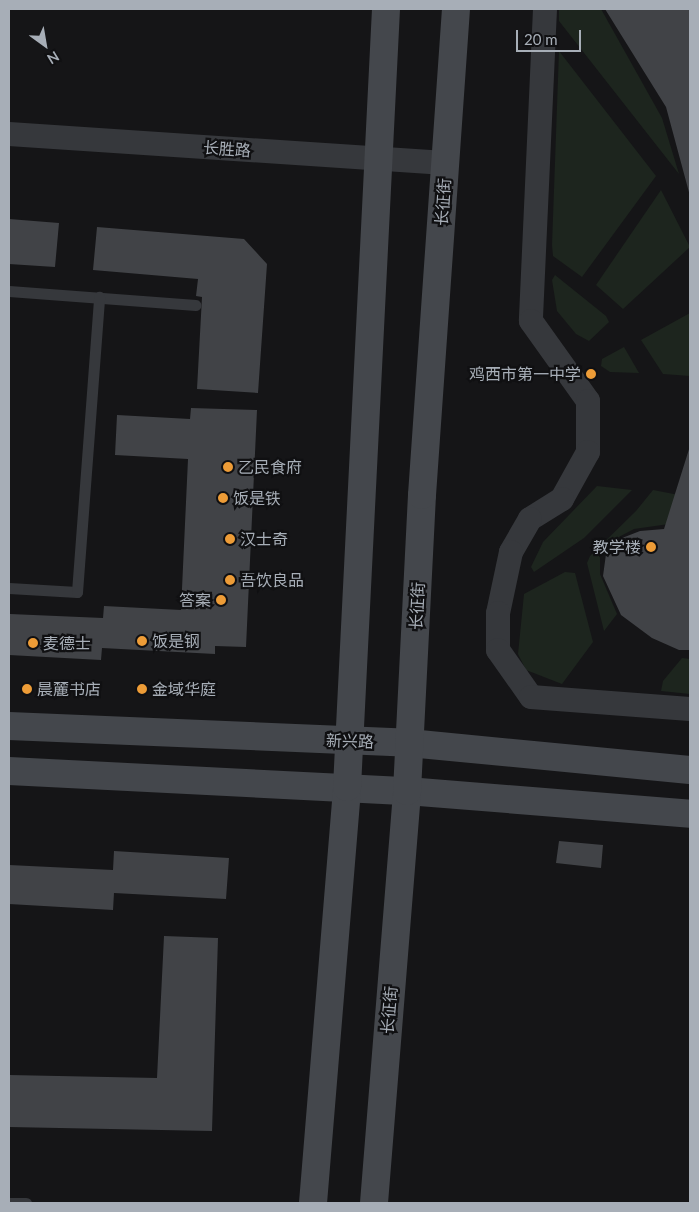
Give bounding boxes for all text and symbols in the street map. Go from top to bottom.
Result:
north arrow [20,20,70,70]
scale bar [519,20,584,52]
text: 20 m [524,30,558,48]
text: N [44,48,62,68]
street label: 长胜路 [202,138,252,160]
street label: 长征街 [432,177,454,227]
place label: 鸡西市第一中学 [469,364,581,384]
marker: 鸡西市第一中学 [585,368,597,380]
place label: 乙民食府 [238,457,302,477]
marker: 乙民食府 [222,461,234,473]
place label: 饭是铁 [233,488,281,508]
marker: 饭是铁 [217,492,229,504]
place label: 汉士奇 [240,529,288,549]
marker: 汉士奇 [224,533,236,545]
place label: 教学楼 [593,537,641,557]
marker: 教学楼 [645,541,657,553]
place label: 吾饮良品 [240,570,304,590]
marker: 吾饮良品 [224,574,236,586]
street label: 长征街 [406,582,428,630]
place label: 答案 [179,590,211,610]
marker: 答案 [215,594,227,606]
place label: 饭是钢 [152,631,200,651]
place label: 麦德士 [43,633,91,653]
marker: 饭是钢 [136,635,148,647]
marker: 麦德士 [27,637,39,649]
place label: 晨麓书店 [37,679,101,699]
place label: 金域华庭 [152,679,216,699]
marker: 晨麓书店 [21,683,33,695]
marker: 金域华庭 [136,683,148,695]
street label: 新兴路 [326,731,374,751]
street label: 长征街 [377,985,401,1035]

